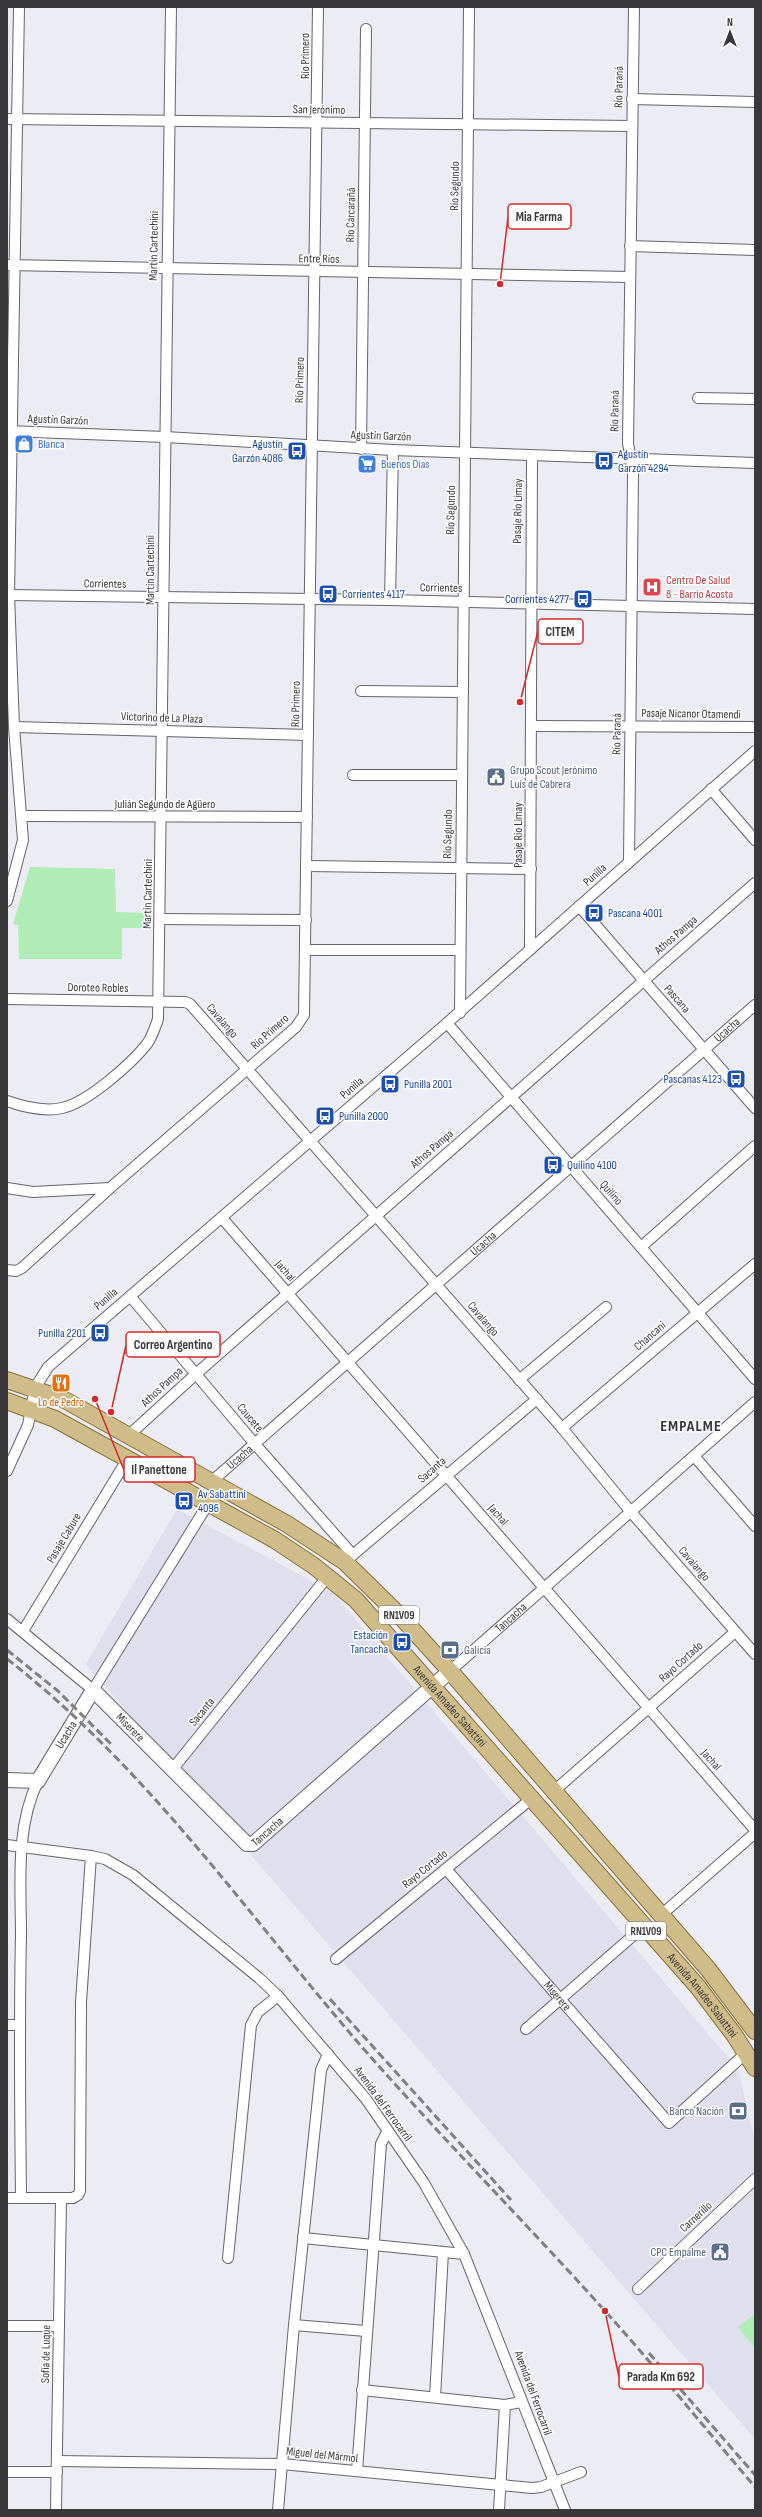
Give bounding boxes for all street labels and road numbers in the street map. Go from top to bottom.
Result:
street label: Río Primero [298,33,313,79]
street label: Río Paraná [611,66,627,108]
street label: San Jerónimo [293,102,345,118]
street label: Río Segundo [447,161,463,211]
street label: Río Carcarañá [343,187,359,243]
street label: Martín Cartechini [146,211,162,281]
street label: Entre Ríos [298,251,340,267]
street label: Río Primero [292,357,308,403]
street label: Río Paraná [607,390,623,432]
street label: Agustín Garzón [26,411,89,429]
street label: Agustín Garzón [349,427,412,445]
street label: Pasaje Río Limay [510,478,526,544]
street label: Río Segundo [443,485,459,535]
street label: Martín Cartechini [143,535,158,605]
street label: Corrientes [84,576,126,592]
street label: Corrientes [420,580,462,596]
street label: Río Primero [288,681,304,727]
street label: Pasaje Nicanor Otamendi [641,706,741,722]
street label: Victorino de La Plaza [121,709,204,727]
street label: Río Paraná [609,713,625,755]
street label: Julián Segundo de Agüero [114,797,215,812]
street label: Pasaje Río Limay [511,802,526,868]
street label: Río Segundo [440,809,456,859]
street label: Martín Cartechini [140,859,156,929]
street label: Punilla [580,860,610,889]
street label: Athos Pampa [651,912,701,958]
street label: Doroteo Robles [67,980,129,996]
street label: Pascana [661,982,694,1017]
street label: Cavalango [203,1001,241,1041]
street label: Río Primero [248,1011,292,1053]
street label: Ucacha [711,1014,743,1045]
street label: Punilla [337,1073,367,1102]
street label: Athos Pampa [407,1126,457,1172]
street label: Quilino [596,1178,626,1208]
street label: Ucacha [467,1228,500,1259]
street label: Jachal [271,1256,298,1285]
street label: Punilla [91,1284,121,1313]
street label: Cavalango [464,1299,502,1339]
street label: Chancani [631,1318,669,1354]
street label: Athos Pampa [137,1364,186,1411]
street label: Caucete [234,1400,267,1436]
street label: Ucacha [223,1441,256,1472]
street label: Sacanta [415,1453,449,1486]
street label: Jachal [484,1500,511,1529]
street label: Pasaje Cabure [43,1510,85,1566]
street label: Cavalango [675,1544,713,1584]
street label: Tancacha [492,1599,530,1636]
road number: RN1V09 [379,1606,419,1624]
street label: Rayo Cortado [656,1638,706,1686]
street label: Avenida Amadeo Sabattini [409,1661,490,1750]
street label: Sacanta [186,1694,218,1729]
street label: Miserere [113,1710,148,1745]
street label: Ucacha [52,1718,80,1751]
street label: Jachal [697,1745,724,1774]
street label: Tancacha [248,1813,287,1850]
street label: Rayo Cortado [399,1846,451,1892]
road number: RN1V09 [626,1922,666,1940]
street label: Avenida Amadeo Sabattini [663,1949,741,2040]
street label: Miserere [540,1978,575,2014]
street label: Avenida del Ferrocarril [350,2063,415,2144]
street label: Carnerillo [677,2198,715,2236]
street label: Sofía de Luque [38,2325,54,2383]
street label: Avenida del Ferrocarril [510,2348,555,2437]
street label: Miguel del Mármol [285,2444,359,2466]

